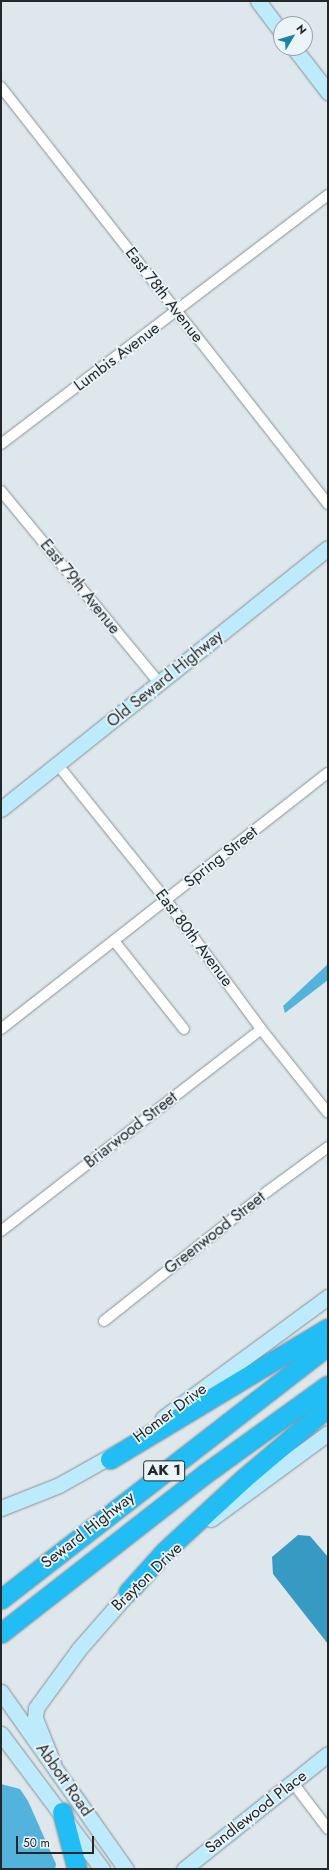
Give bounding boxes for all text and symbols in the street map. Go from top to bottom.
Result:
north arrow [273,16,313,56]
text: N [293,21,311,38]
street label: East 78th Avenue [121,244,207,346]
street label: Lumbis Avenue [70,319,164,395]
street label: East 79th Avenue [36,536,124,638]
street label: Old Seward Highway [103,626,227,732]
street label: Spring Street [180,822,262,892]
street label: East 80th Avenue [151,886,237,990]
street label: Briarwood Street [81,1088,181,1172]
street label: Greenwood Street [161,1188,269,1278]
street label: Homer Drive [130,1379,210,1447]
road number: AK 1 [143,1458,185,1484]
street label: Seward Highway [37,1488,139,1572]
street label: Brayton Drive [108,1539,186,1615]
street label: Abbott Road [32,1740,96,1820]
street label: Sandlewood Place [201,1766,311,1858]
scale bar [18,1828,96,1854]
text: 50 m [23,1834,50,1852]

